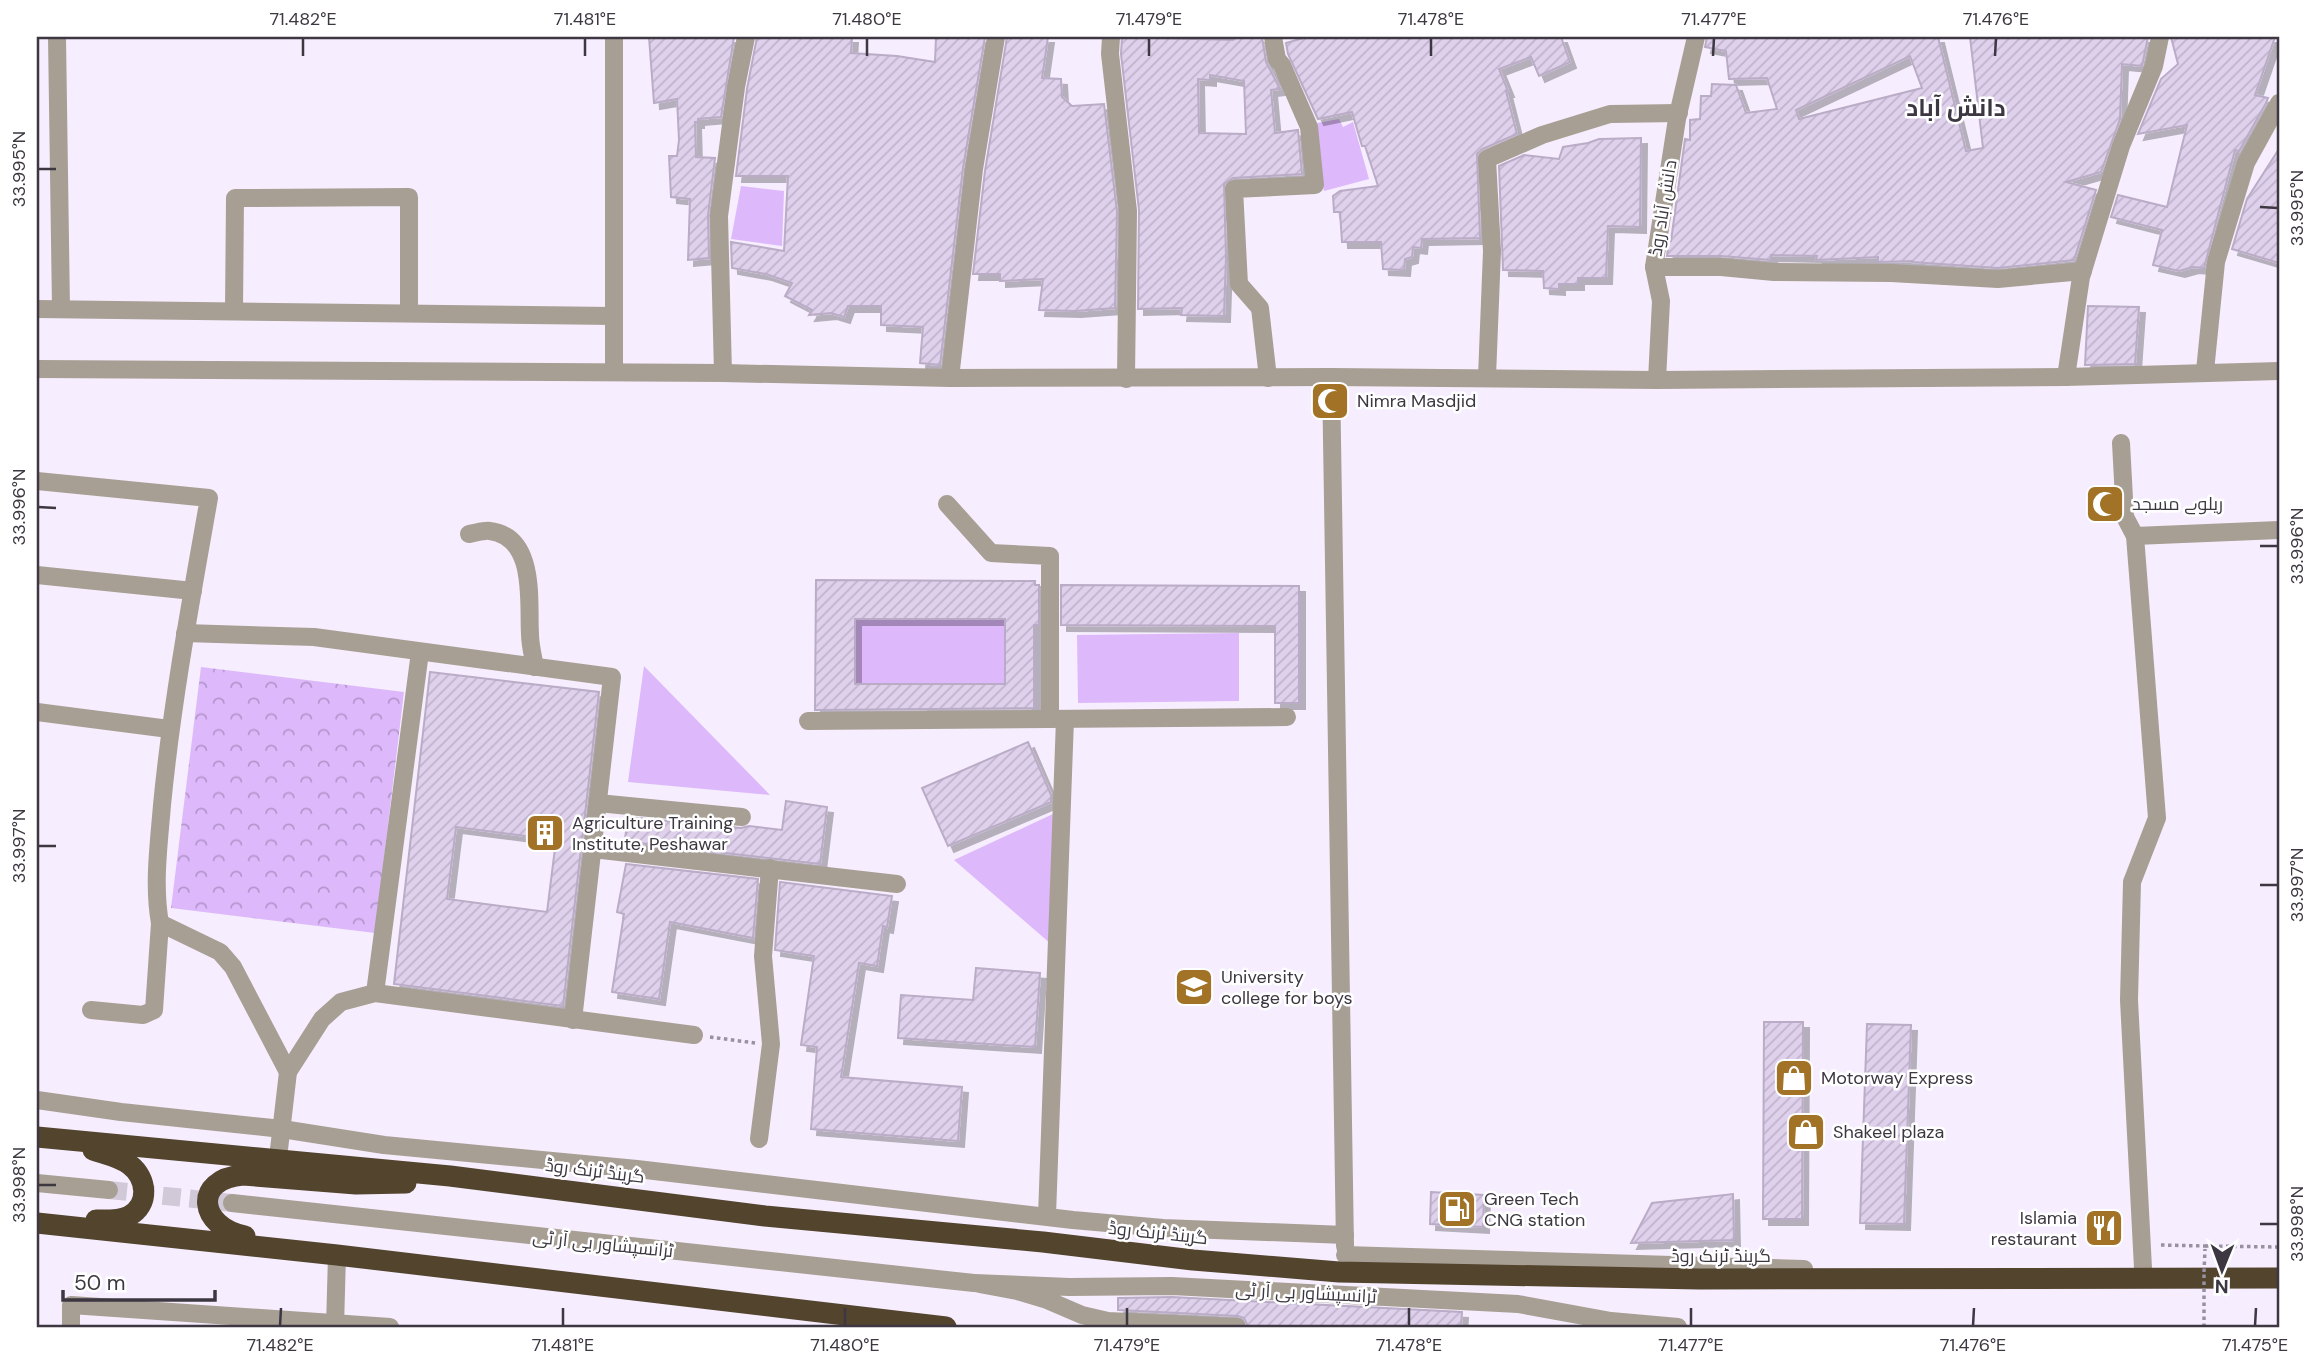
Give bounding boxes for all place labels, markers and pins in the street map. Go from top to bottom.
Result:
mosque icon: Nimra Masdjid [1309,380,1351,422]
place label: Nimra Masdjid [1357,389,1476,413]
mosque icon: ریلوے مسجد [2084,483,2126,525]
place label: ریلوے مسجد [2132,492,2223,516]
place label: Agriculture Training Institute, Peshawar [572,811,733,856]
building icon: Agriculture Training Institute, Peshawar [524,812,566,854]
place label: University college for boys [1221,965,1353,1010]
school or university icon: University college for boys [1173,966,1215,1008]
shop icon: Motorway Express [1773,1057,1815,1099]
place label: Motorway Express [1821,1066,1973,1090]
shop icon: Shakeel plaza [1785,1111,1827,1153]
place label: Shakeel plaza [1833,1120,1944,1144]
place label: Green Tech CNG station [1484,1187,1585,1232]
fuel station icon: Green Tech CNG station [1436,1188,1478,1230]
place label: Islamia restaurant [1991,1206,2077,1251]
restaurant icon: Islamia restaurant [2083,1207,2125,1249]

